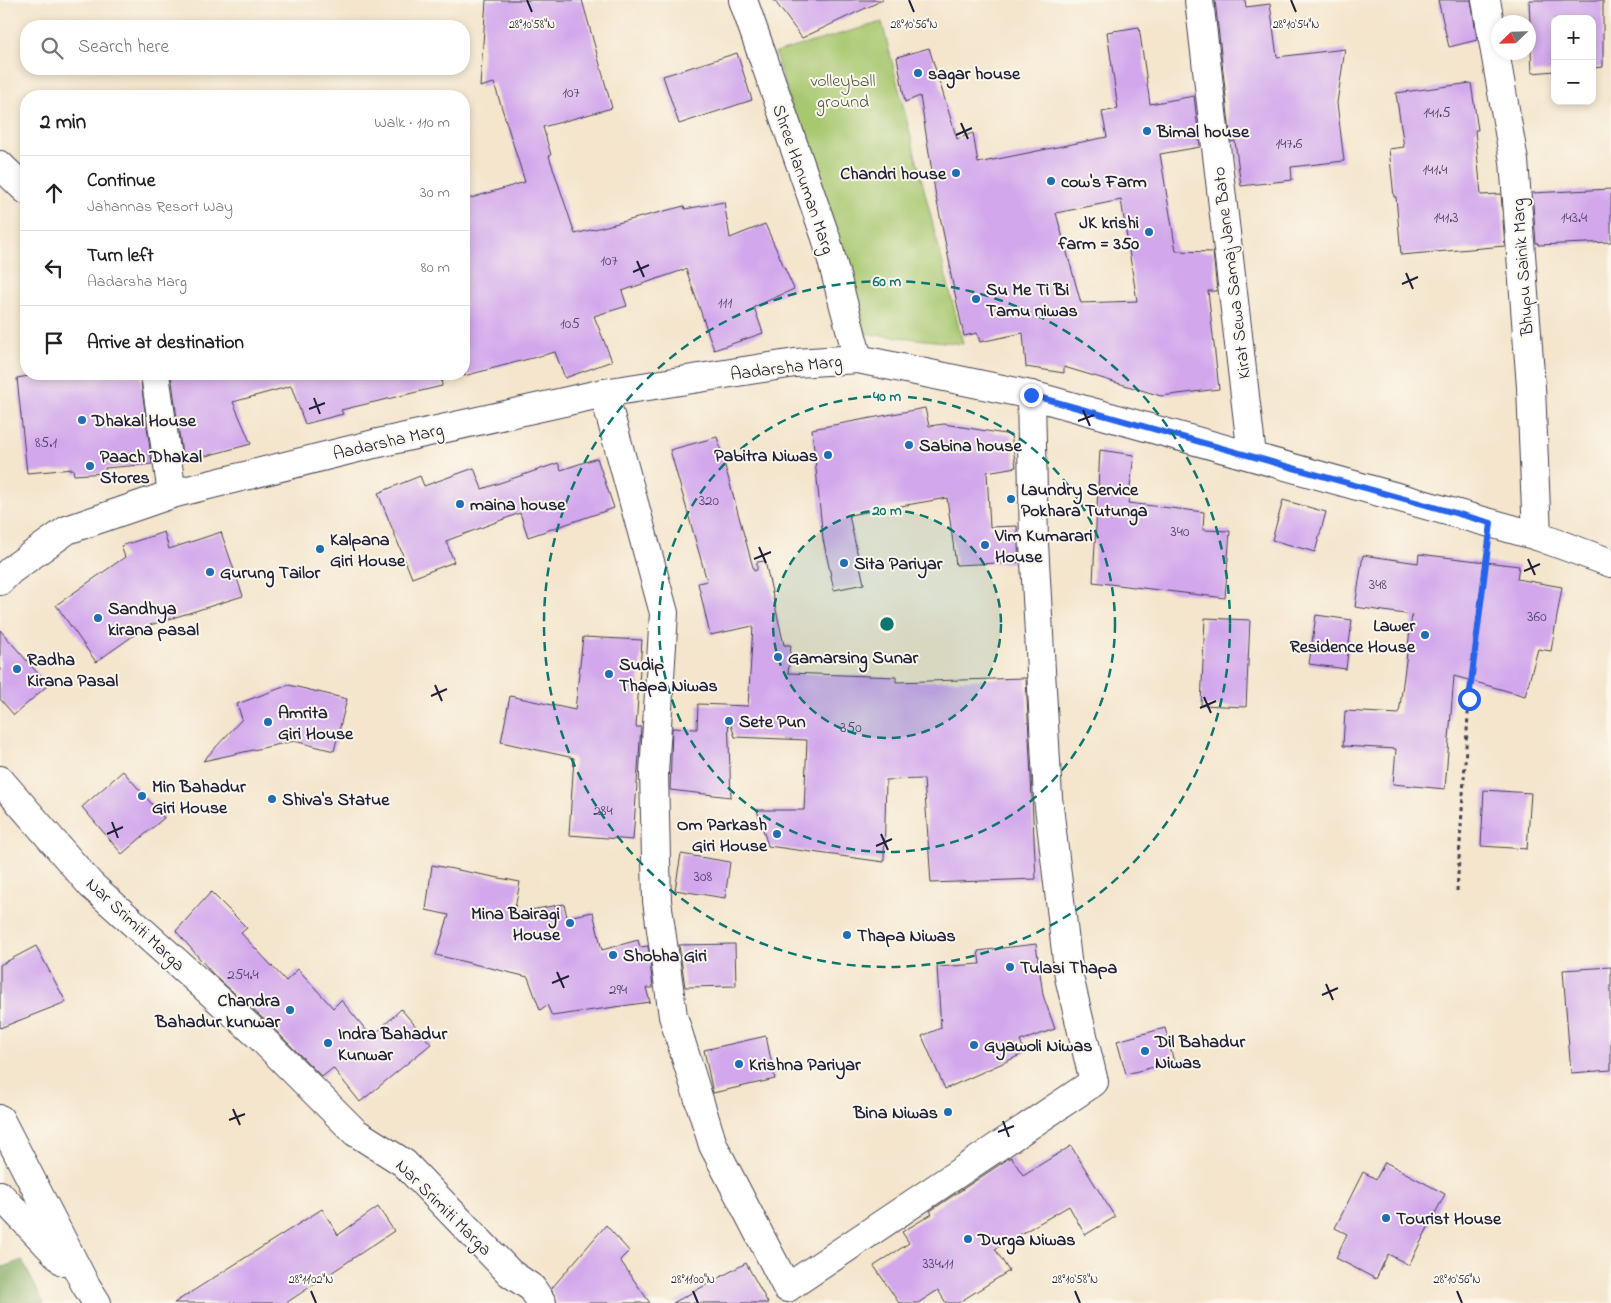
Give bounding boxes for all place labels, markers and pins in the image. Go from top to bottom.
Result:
place label: sagar house [928,62,1021,89]
marker: sagar house [912,67,924,79]
place label: Bimal house [1156,120,1250,146]
marker: Bimal house [1141,125,1153,137]
place label: Chandri house [840,162,947,188]
marker: Chandri house [950,167,962,179]
place label: cow's Farm [1061,170,1147,196]
marker: cow's Farm [1045,175,1057,187]
place label: JK krishi farm = 350 [1057,211,1139,258]
marker: JK krishi farm = 350 [1143,226,1155,238]
place label: Su Me Ti Bi Tamu niwas [986,278,1078,325]
marker: Su Me Ti Bi Tamu niwas [970,293,982,305]
place label: Dhakal House [91,409,197,435]
marker: Dhakal House [76,414,88,426]
place label: Sabina house [919,434,1022,460]
marker: Sabina house [903,439,915,451]
place label: Pabitra Niwas [714,444,818,470]
place label: Paach Dhakal Stores [100,445,202,492]
marker: Pabitra Niwas [822,449,834,461]
marker: Paach Dhakal Stores [84,460,96,472]
place label: Laundry Service Pokhara Tutunga [1021,478,1148,526]
place label: maina house [470,493,566,519]
marker: Laundry Service Pokhara Tutunga [1005,493,1017,505]
marker: maina house [454,498,466,510]
place label: Vim Kumarari House [994,524,1093,571]
place label: Kalpana Giri House [330,528,406,575]
marker: Vim Kumarari House [979,539,991,551]
marker: Kalpana Giri House [314,543,326,555]
place label: Sita Pariyar [854,552,943,579]
marker: Sita Pariyar [838,557,850,569]
place label: Gurung Tailor [220,561,320,588]
marker: Gurung Tailor [204,566,216,578]
place label: Sandhya kirana pasal [108,597,199,644]
marker: Sandhya kirana pasal [92,612,104,624]
place label: Lawer Residence House [1290,614,1416,661]
centre of rings [878,615,896,633]
marker: Lawer Residence House [1419,629,1431,641]
place label: Gamarsing Sunar [788,646,919,673]
place label: Radha Kirana Pasal [27,648,118,695]
marker: Gamarsing Sunar [772,651,784,663]
place label: Sudip Thapa Niwas [619,653,718,700]
marker: Radha Kirana Pasal [11,663,23,675]
marker: Sudip Thapa Niwas [603,668,615,680]
place label: Amrita Giri House [278,701,354,748]
place label: Sete Pun [739,710,806,736]
marker: Sete Pun [723,715,735,727]
marker: Amrita Giri House [262,716,274,728]
place label: Min Bahadur Giri House [152,775,246,822]
place label: Shiva's Statue [282,788,390,814]
marker: Min Bahadur Giri House [136,790,148,802]
marker: Shiva's Statue [266,793,278,805]
place label: Om Parkash Giri House [677,813,768,860]
marker: Om Parkash Giri House [771,828,783,840]
place label: Mina Bairagi House [471,902,561,949]
marker: Mina Bairagi House [564,917,576,929]
place label: Thapa Niwas [857,924,956,950]
marker: Thapa Niwas [841,929,853,941]
place label: Shobha Giri [623,944,707,970]
marker: Shobha Giri [607,949,619,961]
place label: Tulasi Thapa [1020,956,1117,982]
marker: Tulasi Thapa [1004,961,1016,973]
place label: Chandra Bahadur kunwar [154,989,280,1036]
marker: Chandra Bahadur kunwar [284,1004,296,1016]
place label: Indra Bahadur Kunwar [338,1022,447,1069]
place label: Dil Bahadur Niwas [1154,1030,1245,1077]
place label: Gyawoli Niwas [984,1034,1092,1061]
marker: Indra Bahadur Kunwar [322,1037,334,1049]
marker: Gyawoli Niwas [968,1039,980,1051]
marker: Dil Bahadur Niwas [1139,1045,1151,1057]
place label: Krishna Pariyar [749,1053,861,1080]
marker: Krishna Pariyar [733,1058,745,1070]
place label: Bina Niwas [852,1101,938,1127]
marker: Bina Niwas [942,1106,954,1118]
place label: Tourist House [1396,1207,1502,1233]
marker: Tourist House [1380,1212,1392,1224]
place label: Durga Niwas [977,1228,1075,1255]
marker: Durga Niwas [962,1233,974,1245]

